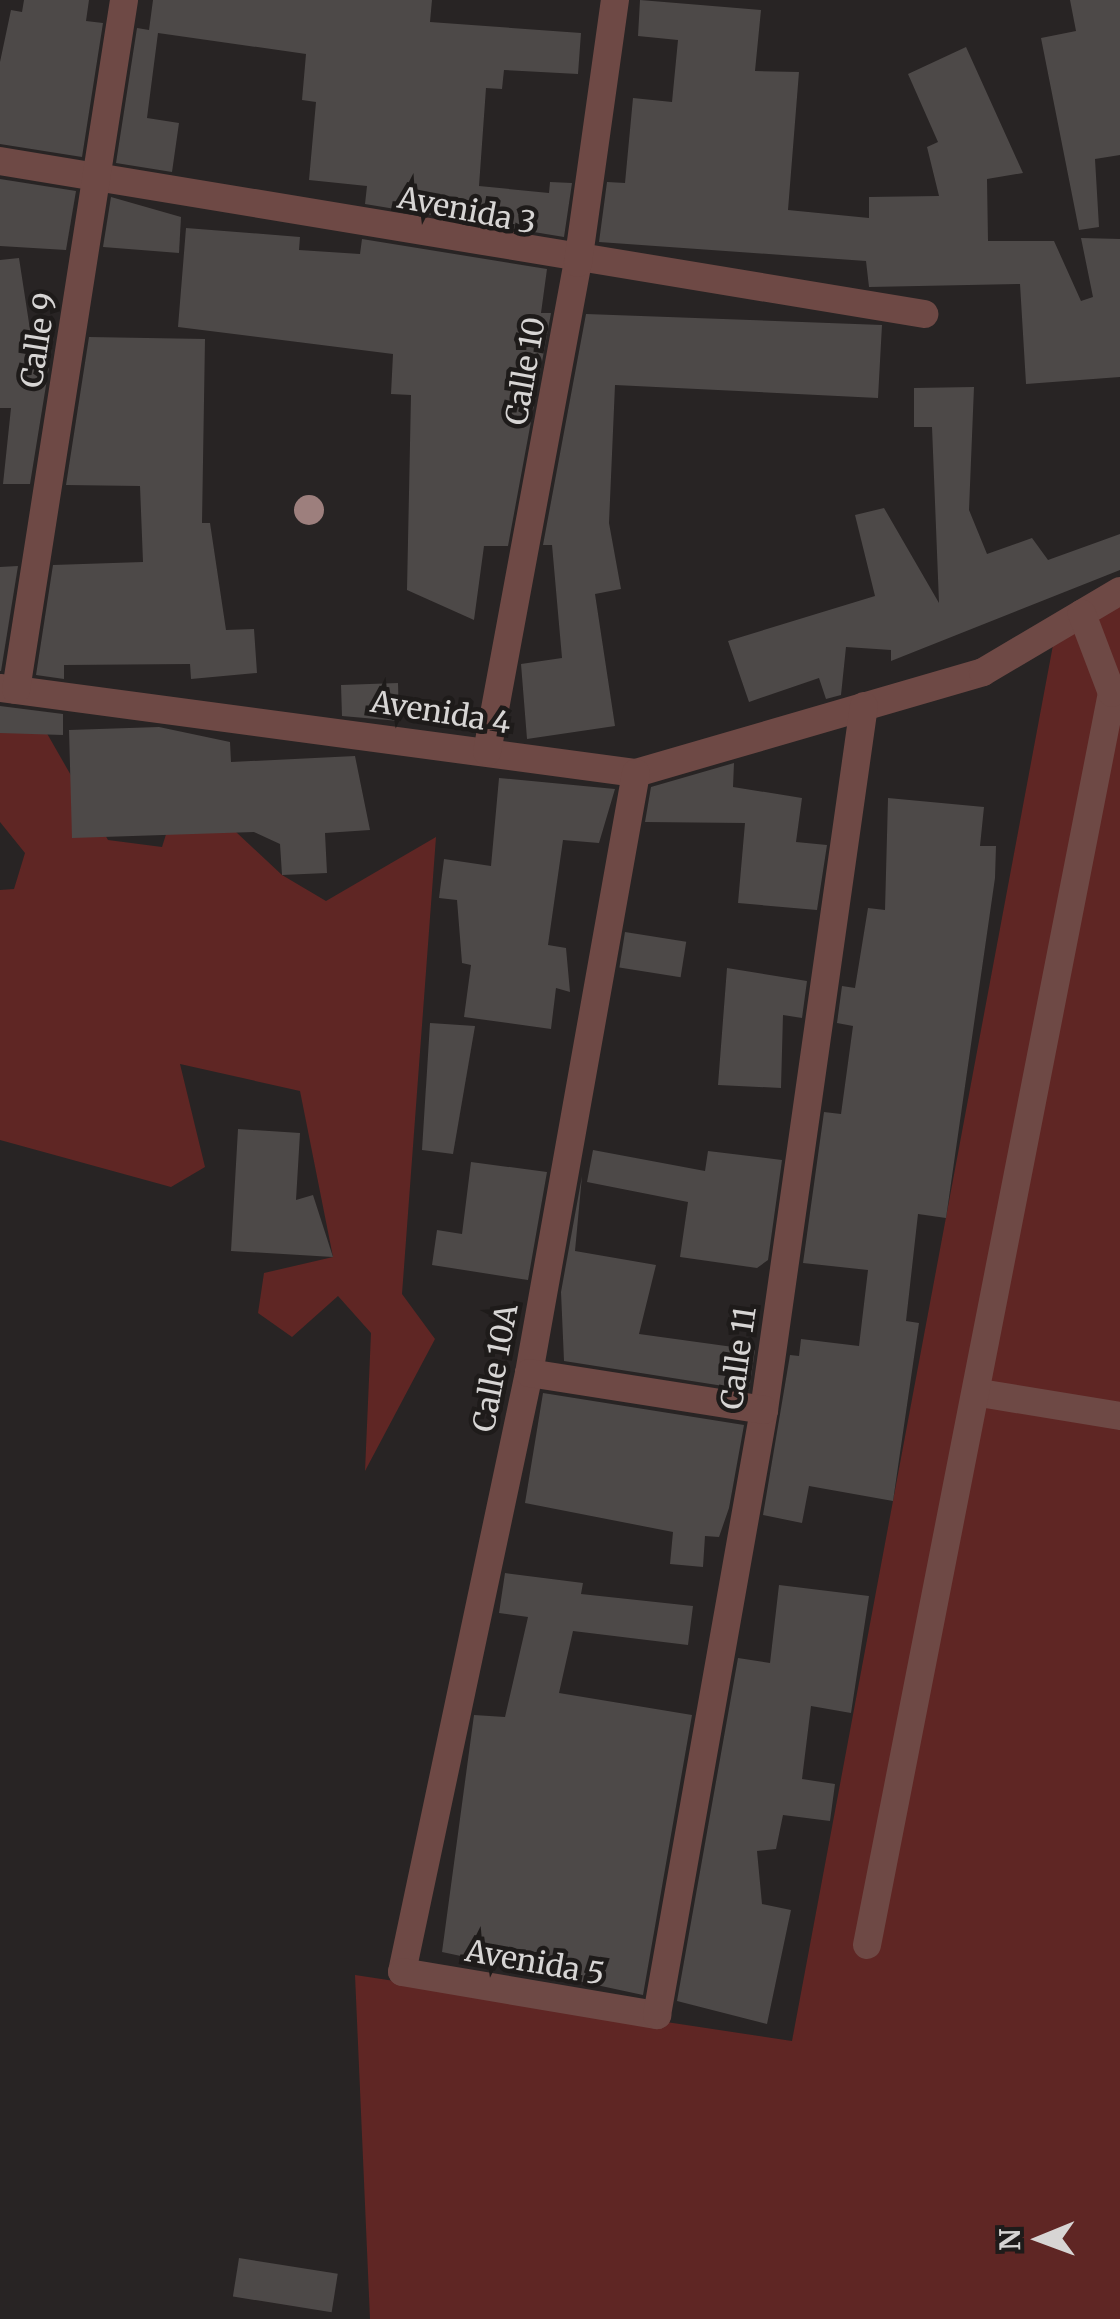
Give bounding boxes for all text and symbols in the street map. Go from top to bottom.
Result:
street label: Avenida 3 [395,179,539,241]
street label: Calle 9 [13,290,63,390]
street label: Calle 10 [498,314,552,428]
street label: Avenida 4 [368,683,514,741]
street label: Calle 10A [465,1301,525,1435]
street label: Calle 11 [713,1304,763,1412]
street label: Avenida 5 [463,1932,607,1992]
north arrow [990,2189,1090,2289]
text: N [992,2228,1028,2251]

